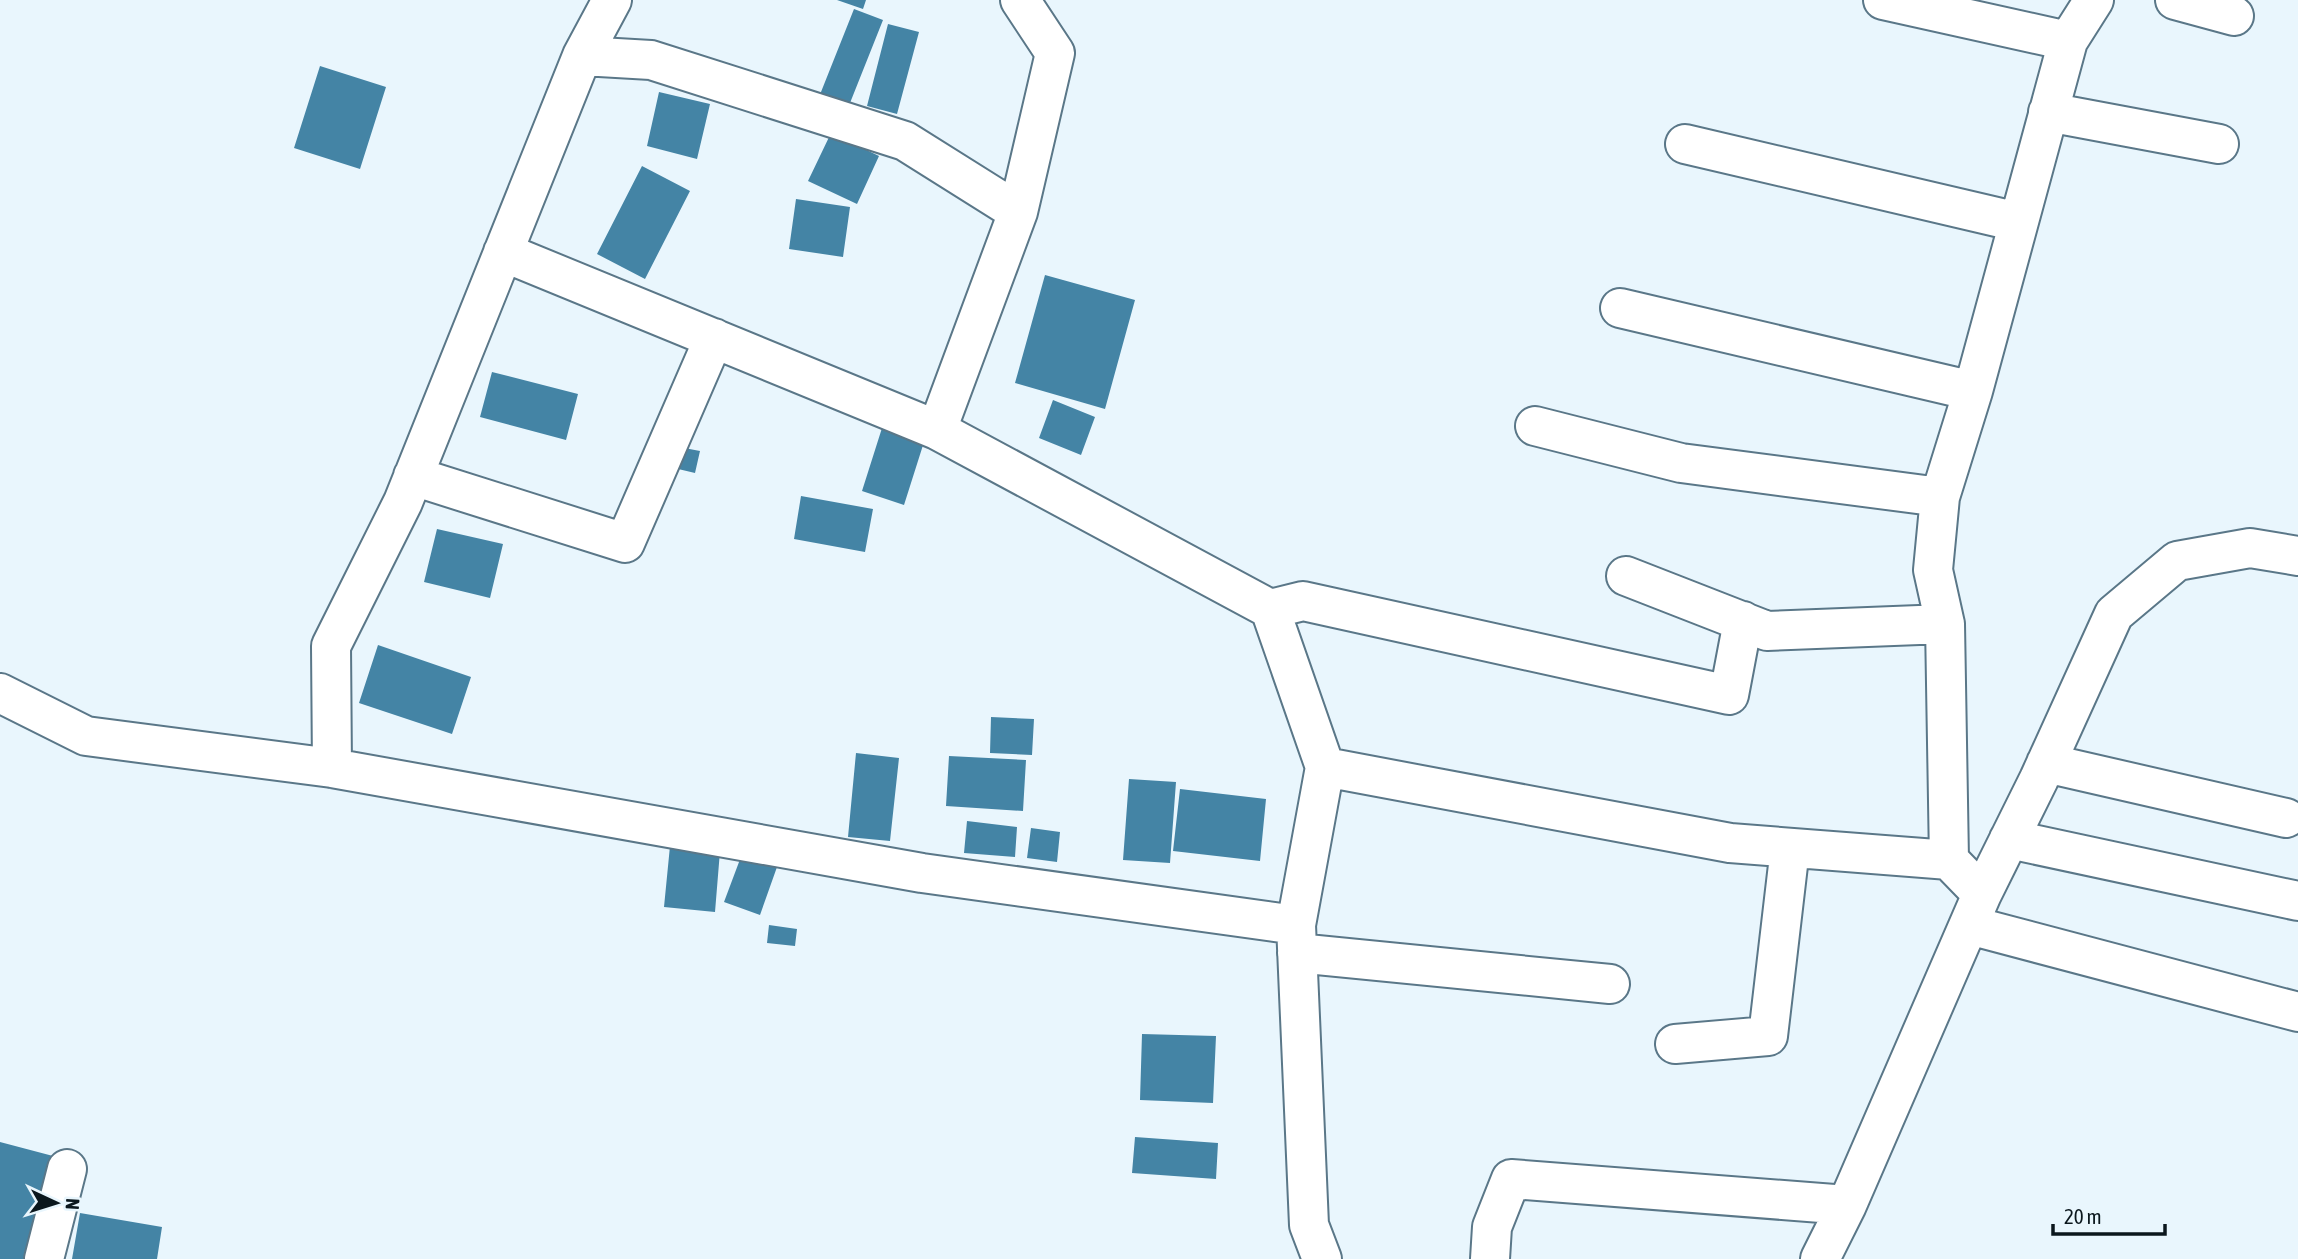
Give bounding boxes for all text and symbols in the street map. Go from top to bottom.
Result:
north arrow [21,1168,91,1238]
scale bar [2053,1192,2165,1236]
text: N [62,1198,84,1211]
text: 20 m [2064,1204,2102,1228]

